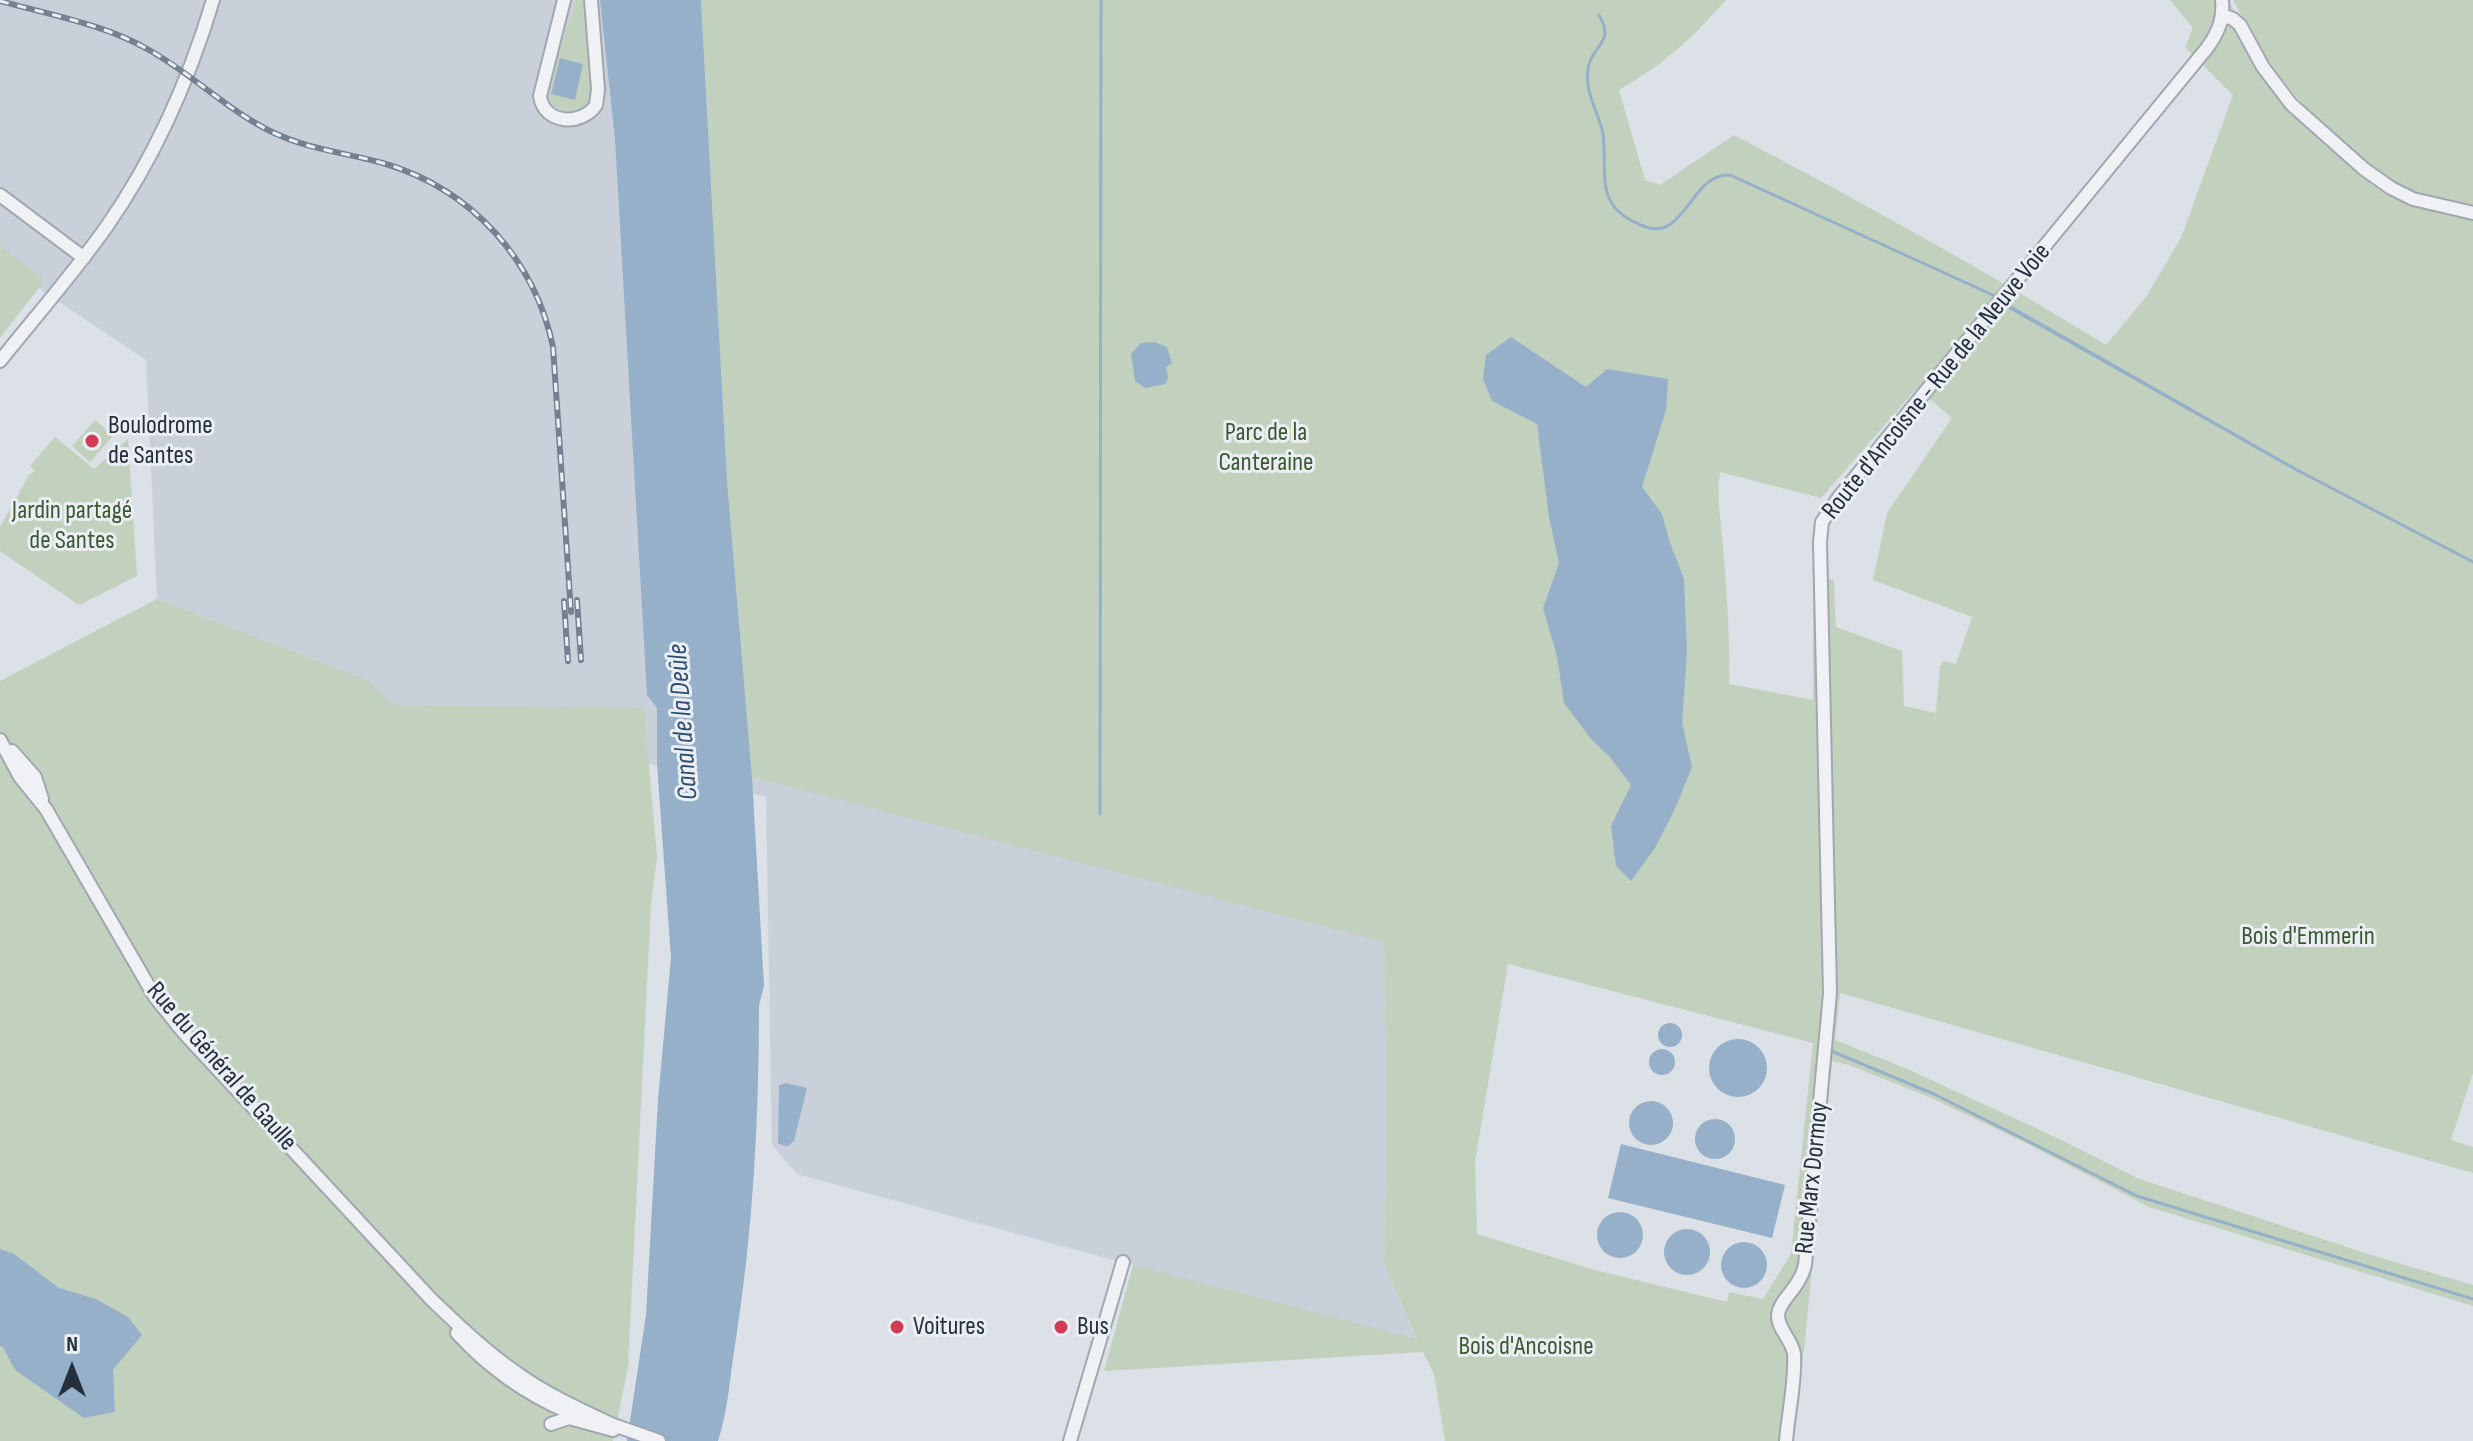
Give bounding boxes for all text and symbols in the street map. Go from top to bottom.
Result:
street label: Route d'Ancoisne - Rue de la Neuve Voie [1816,238,2058,526]
place label: Boulodrome de Santes [108,410,213,472]
park label: Parc de la Canteraine [1218,417,1314,478]
marker: Boulodrome de Santes [83,432,101,450]
park label: Jardin partagé de Santes [12,495,132,556]
water label: Canal de la Deûle [662,643,706,801]
park label: Bois d'Emmerin [2241,921,2375,953]
street label: Rue du Général de Gaulle [139,976,303,1158]
street label: Rue Marx Dormoy [1790,1100,1836,1256]
place label: Voitures [913,1311,985,1343]
place label: Bus [1077,1311,1109,1343]
marker: Voitures [888,1318,906,1336]
marker: Bus [1052,1318,1070,1336]
north arrow [32,1329,112,1409]
text: N [66,1331,78,1358]
park label: Bois d'Ancoisne [1458,1331,1594,1363]

